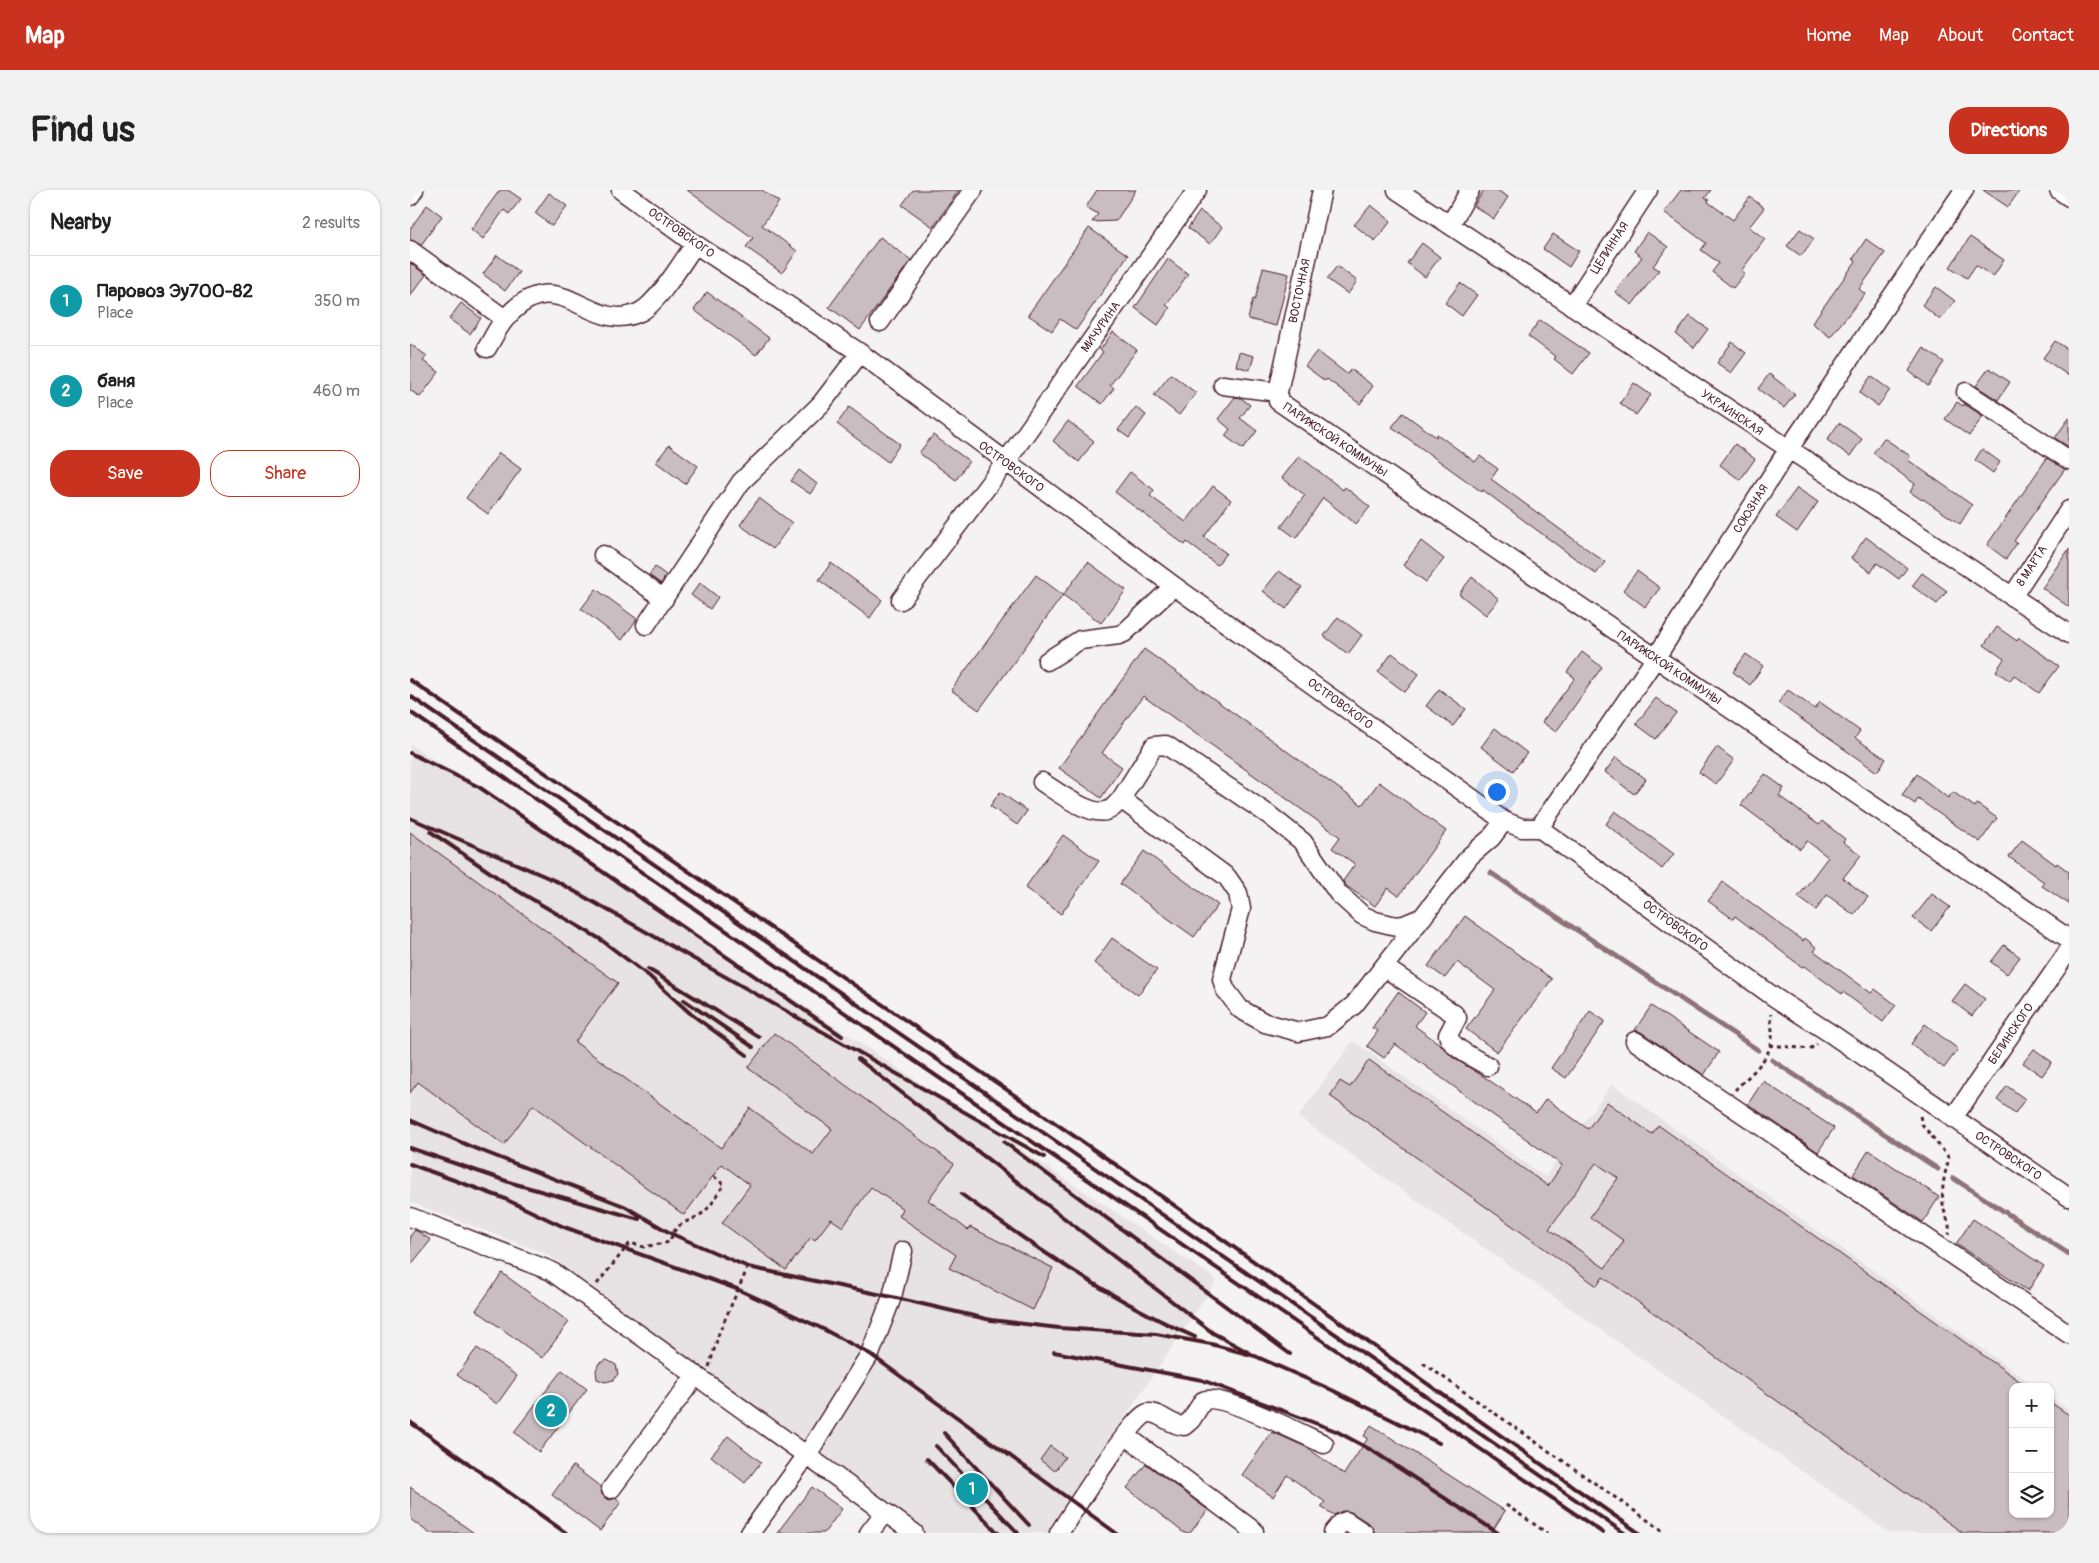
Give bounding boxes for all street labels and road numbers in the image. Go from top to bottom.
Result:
street label: ОСТРОВСКОГО [645,205,717,262]
street label: ЦЕЛИННАЯ [1588,219,1632,277]
street label: ВОСТОЧНАЯ [1286,257,1314,325]
street label: МИЧУРИНА [1078,298,1124,355]
street label: УКРАИНСКАЯ [1698,387,1766,439]
street label: ПАРИЖСКОЙ КОММУНЫ [1280,400,1390,481]
street label: ОСТРОВСКОГО [975,438,1047,496]
street label: СОЮЗНАЯ [1730,482,1772,536]
street label: 8 МАРТА [2013,543,2051,589]
street label: ПАРИЖСКОЙ КОММУНЫ [1614,628,1724,709]
street label: ОСТРОВСКОГО [1304,675,1376,733]
street label: ОСТРОВСКОГО [1639,897,1711,955]
street label: БЕЛИНСКОГО [1985,1000,2037,1068]
street label: ОСТРОВСКОГО [1972,1128,2045,1184]

